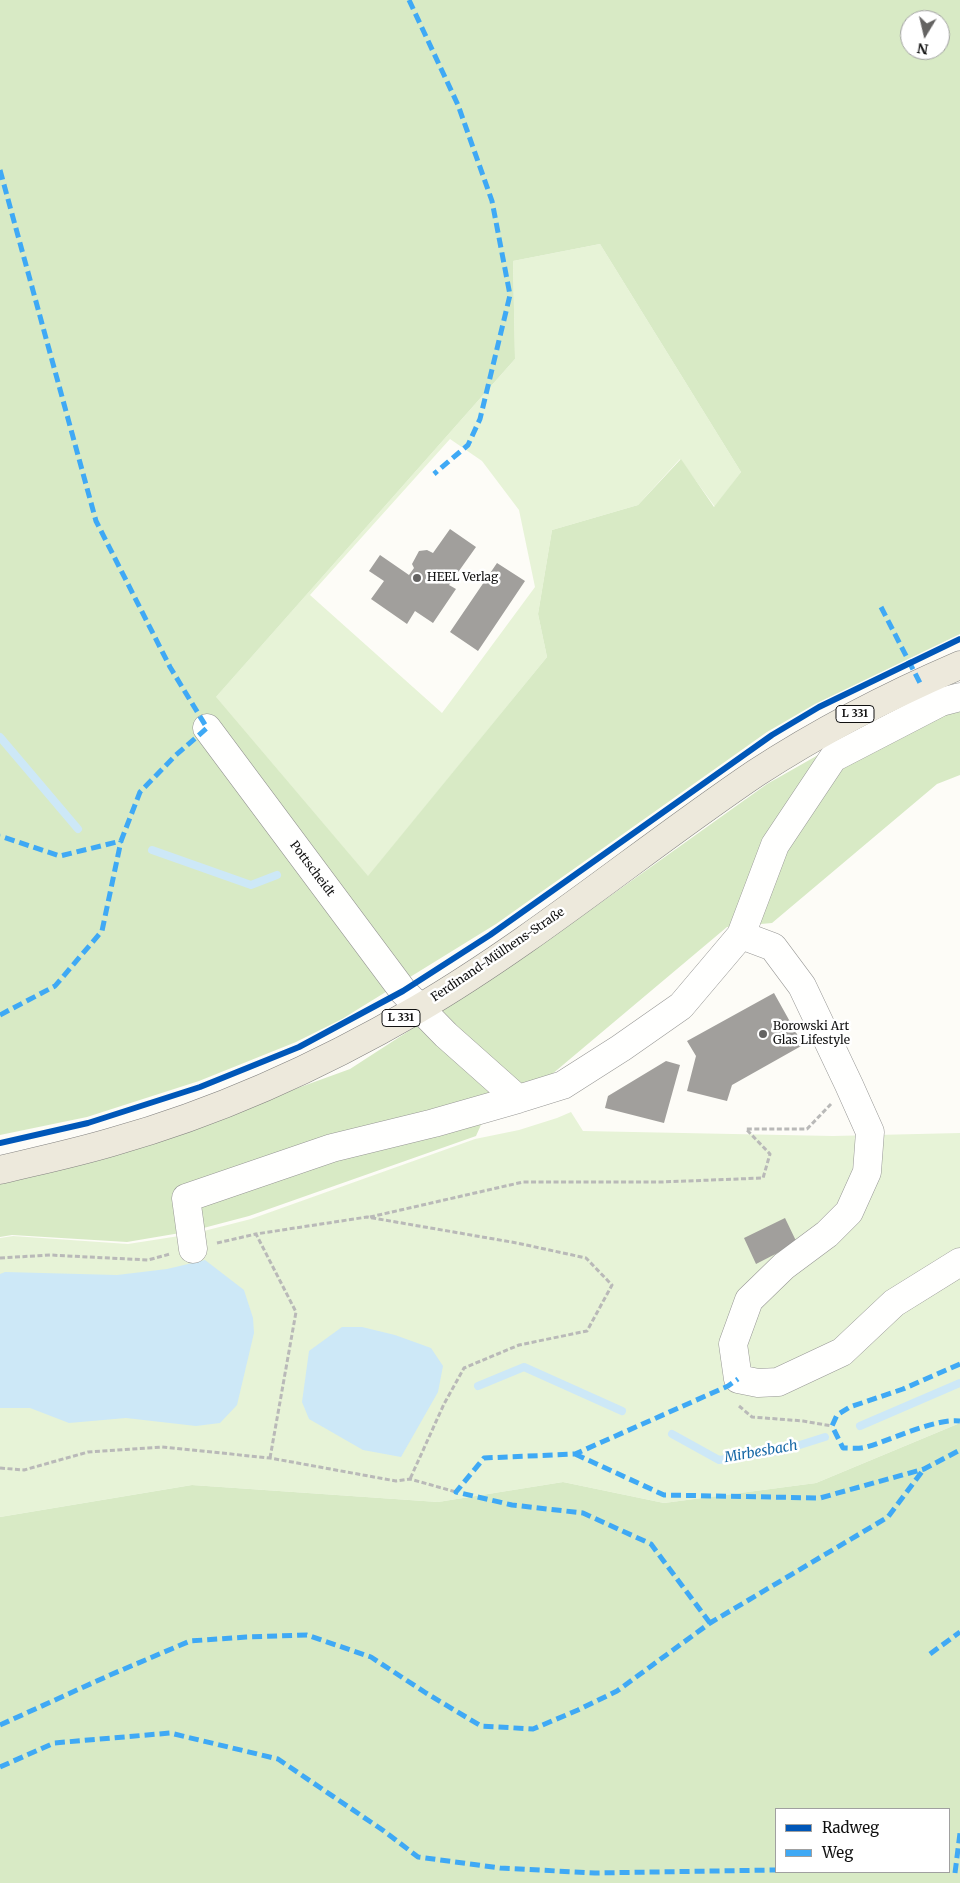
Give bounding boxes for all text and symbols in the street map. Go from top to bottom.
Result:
north arrow [900,10,950,60]
text: N [916,39,930,59]
place label: HEEL Verlag [427,571,498,585]
marker: HEEL Verlag [411,572,423,584]
road number: L 331 [836,706,874,722]
street label: Pottscheidt [286,838,338,900]
street label: Ferdinand-Mülhens-Straße [429,905,567,1005]
road number: L 331 [382,1010,420,1026]
place label: Borowski Art Glas Lifestyle [773,1020,850,1048]
marker: Borowski Art Glas Lifestyle [757,1028,769,1040]
water label: Mirbesbach [723,1437,799,1467]
legend [775,1808,950,1873]
text: Radweg [822,1818,879,1837]
text: Weg [822,1843,853,1862]

